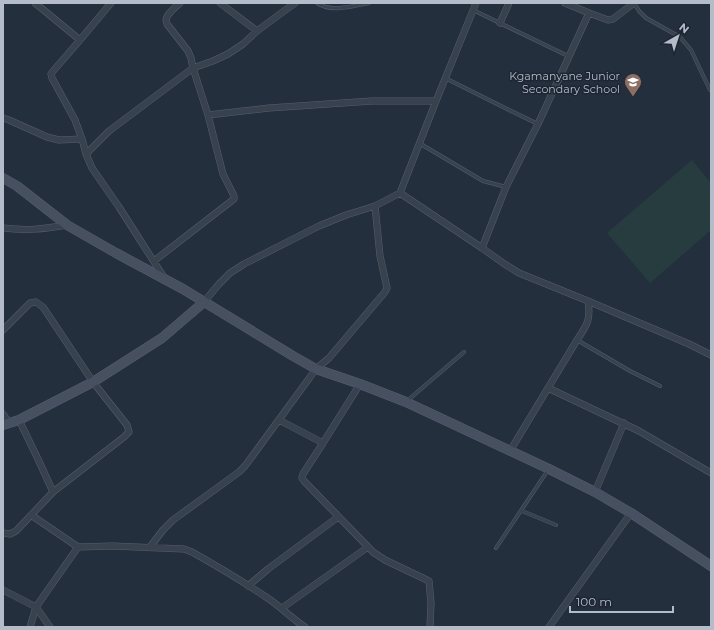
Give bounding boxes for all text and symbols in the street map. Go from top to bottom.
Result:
north arrow [658,16,698,56]
text: N [676,20,692,36]
place label: Kgamanyane Junior Secondary School [509,69,620,96]
school or university icon: Kgamanyane Junior Secondary School [623,72,643,97]
scale bar [570,588,673,614]
text: 100 m [576,594,612,609]

